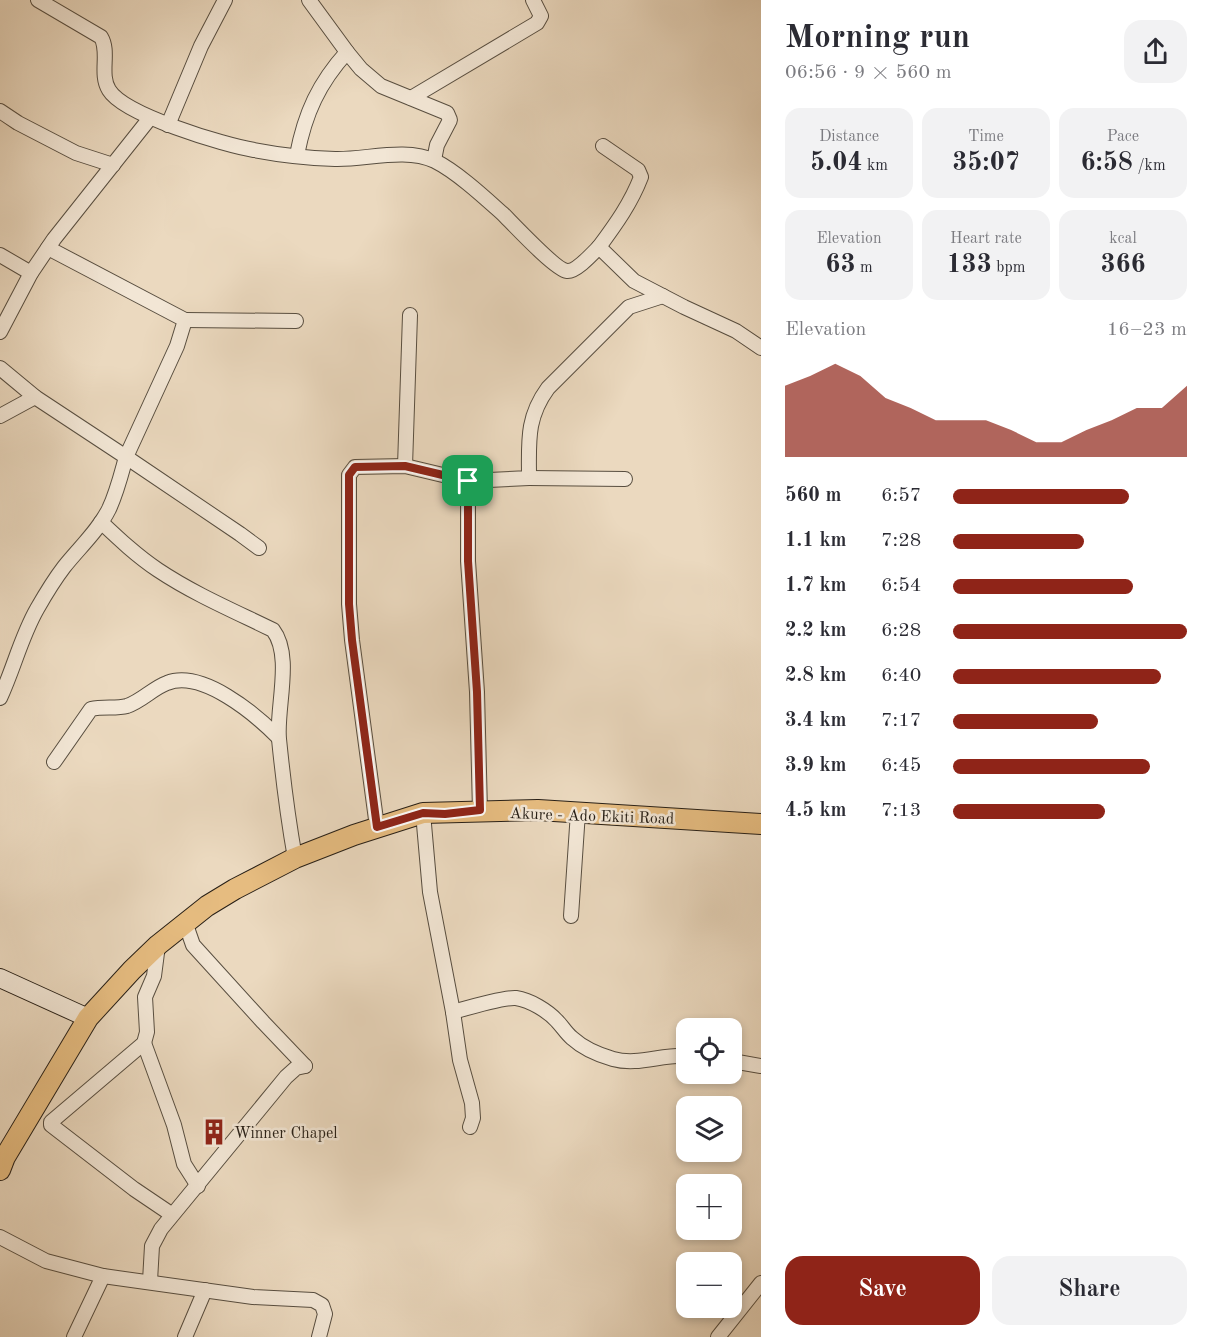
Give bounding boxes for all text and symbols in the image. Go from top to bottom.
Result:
button: share [1124,20,1187,83]
text: Morning run [785,22,970,55]
text: 06:56 · 9 × 560 m [785,63,952,83]
text: Distance [819,129,879,145]
text: Time [968,129,1004,145]
text: Pace [1107,129,1139,145]
text: 5.04 [810,150,863,176]
text: 35:07 [952,150,1020,176]
text: 6:58 [1080,150,1133,176]
text: km [863,158,888,174]
text: /km [1133,158,1166,174]
text: Elevation [816,231,882,247]
text: Heart rate [950,231,1022,247]
text: kcal [1109,231,1137,247]
text: 63 [825,252,855,278]
text: 133 [947,252,992,278]
text: 366 [1100,252,1146,278]
text: m [855,260,873,276]
text: bpm [992,260,1025,276]
text: Elevation [785,320,866,340]
text: 16–23 m [1107,320,1187,340]
pin [442,455,493,506]
icon: arrive [451,464,484,497]
text: 560 m [785,486,841,506]
text: 6:57 [881,486,921,506]
text: 1.1 km [785,531,847,551]
text: 7:28 [881,531,921,551]
text: 1.7 km [785,576,847,596]
text: 6:54 [881,576,921,596]
text: 2.2 km [785,621,847,641]
text: 6:28 [881,621,921,641]
text: 2.8 km [785,666,847,686]
text: 6:40 [881,666,921,686]
text: 3.4 km [785,711,847,731]
text: 7:17 [881,711,921,731]
text: 3.9 km [785,756,847,776]
text: 6:45 [881,756,921,776]
text: 4.5 km [785,801,847,821]
text: 7:13 [881,801,921,821]
street label: Akure - Ado Ekiti Road [509,806,674,828]
map controls [676,1018,742,1318]
button: locate [676,1018,742,1084]
button: layers [676,1096,742,1162]
building icon: Winner Chapel [199,1117,229,1147]
place label: Winner Chapel [234,1126,338,1142]
button: + [676,1174,742,1240]
button: − [676,1252,742,1318]
button: Save [785,1256,980,1325]
button: Share [992,1256,1187,1325]

